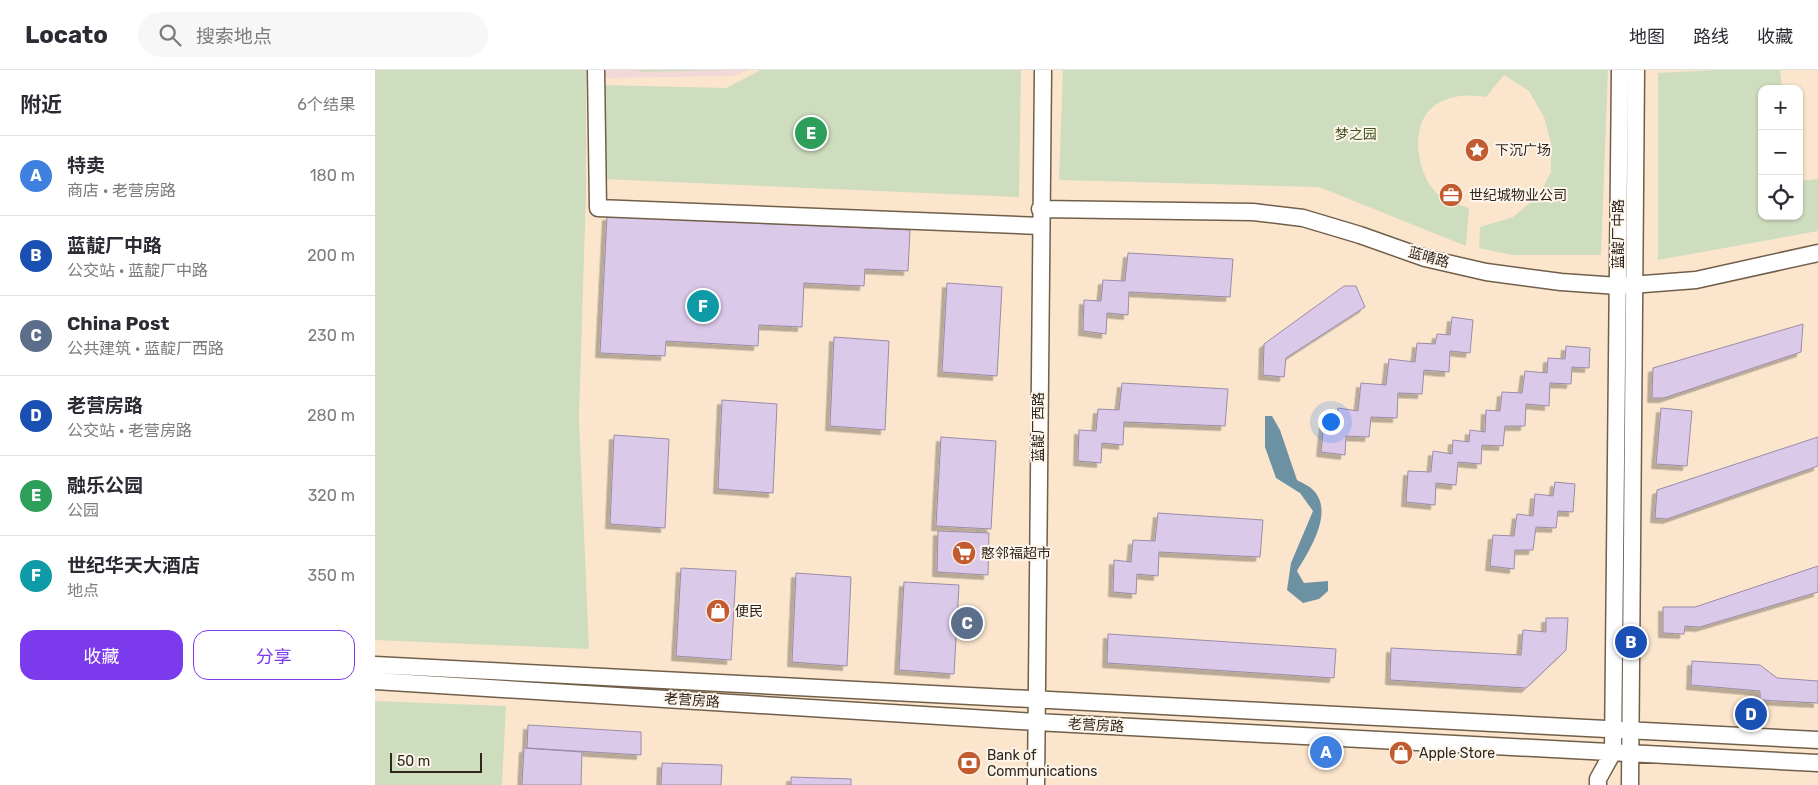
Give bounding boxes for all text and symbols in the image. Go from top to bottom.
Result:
search box [138,12,488,57]
text: Locato [25,21,108,49]
icon: search [156,21,184,49]
text: 搜索地点 [196,25,272,48]
text: 地图 [1629,26,1665,48]
text: 路线 [1693,26,1729,48]
text: 收藏 [1757,26,1793,48]
map controls [1758,85,1803,220]
button: + [1758,85,1803,130]
text: 附近 [20,92,62,117]
text: 6个结果 [297,95,355,114]
pin: E [795,114,827,152]
park label: 梦之园 [1335,126,1377,143]
button: − [1758,130,1803,175]
place icon: 下沉广场 [1464,137,1490,163]
place label: 下沉广场 [1495,142,1551,159]
text: 特卖 [67,154,105,177]
text: A [30,166,42,185]
text: 180 m [310,166,355,185]
button: locate [1758,175,1803,220]
text: 商店 · 老营房路 [67,181,176,200]
office icon: 世纪城物业公司 [1438,182,1464,208]
place label: 世纪城物业公司 [1469,187,1567,204]
street label: 蓝靛厂中路 [1610,199,1627,269]
text: 蓝靛厂中路 [67,234,162,257]
street label: 蓝晴路 [1406,244,1451,271]
text: B [30,246,42,265]
text: 200 m [307,246,355,265]
text: 公交站 · 蓝靛厂中路 [67,261,208,280]
pin: F [687,287,719,325]
text: China Post [67,312,169,335]
text: C [30,326,42,345]
text: 230 m [308,326,355,345]
text: 公共建筑 · 蓝靛厂西路 [67,339,224,358]
street label: 蓝靛厂西路 [1030,392,1047,462]
text: 老营房路 [67,394,143,417]
text: D [30,406,42,425]
text: 280 m [307,406,355,425]
your location [1318,409,1344,435]
text: 公交站 · 老营房路 [67,421,192,440]
text: 融乐公园 [67,474,143,497]
text: E [31,486,41,505]
text: 320 m [308,486,355,505]
text: 公园 [67,501,99,520]
supermarket icon: 憨邻福超市 [951,540,977,566]
place label: 憨邻福超市 [981,545,1051,562]
text: 世纪华天大酒店 [67,554,200,577]
text: F [31,566,41,585]
text: 350 m [308,566,355,585]
text: 地点 [67,581,99,600]
shop icon: 便民 [705,598,731,624]
place label: 便民 [735,603,763,620]
pin: C [951,604,983,642]
pin: B [1615,623,1647,661]
button: 收藏 [20,630,183,680]
button: 分享 [193,630,355,680]
street label: 老营房路 [663,690,720,711]
pin: D [1735,695,1767,733]
street label: 老营房路 [1068,716,1124,735]
pin: A [1310,733,1342,771]
shop icon: Apple Store [1388,740,1414,766]
place label: Apple Store [1419,745,1495,762]
place label: Bank of Communications [987,747,1097,780]
scale bar [390,750,483,773]
bank icon: Bank of Communications [956,750,982,776]
text: 50 m [397,753,430,770]

